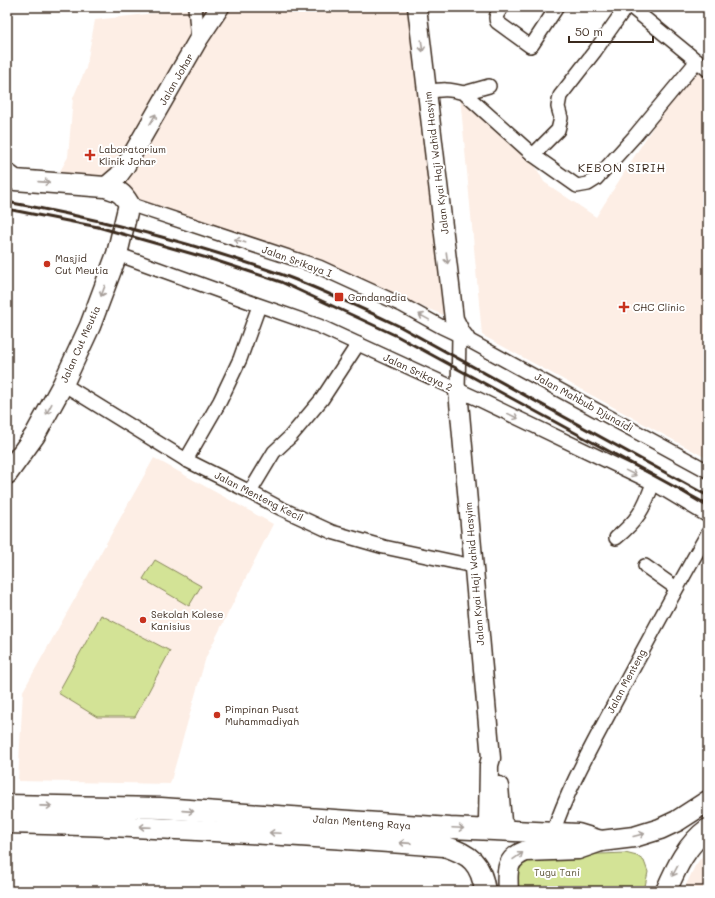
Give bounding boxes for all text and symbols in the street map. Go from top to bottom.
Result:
scale bar [569,18,653,44]
text: 50 m [575,23,603,39]
one-way arrow [418,39,426,52]
street label: Jalan Johar [156,51,196,107]
street label: Jalan Kyai Haji Wahid Hasyim [420,91,452,235]
one-way arrow [150,113,158,125]
place label: Laboratorium Klinik Johar [99,142,166,168]
marker: Laboratorium Klinik Johar [84,149,96,161]
district label: KEBON SIRIH [578,159,666,175]
one-way arrow [37,179,50,186]
one-way arrow [233,237,246,244]
street label: Jalan Srikaya I [260,242,334,280]
place label: Masjid Cut Meutia [55,251,109,277]
one-way arrow [443,251,451,264]
marker: Masjid Cut Meutia [42,259,52,269]
one-way arrow [98,284,106,296]
place label: Gondangdia [348,290,406,304]
marker: Gondangdia [333,291,345,303]
place label: CHC Clinic [633,300,685,314]
marker: CHC Clinic [618,301,630,313]
street label: Jalan Cut Meutia [57,303,103,385]
one-way arrow [418,313,430,321]
street label: Jalan Srikaya 2 [381,350,455,394]
street label: Jalan Mahbub Djunaidi [532,369,636,435]
one-way arrow [44,403,52,415]
one-way arrow [507,413,519,420]
street label: Jalan Menteng Kecil [212,468,306,524]
one-way arrow [624,470,636,477]
street label: Jalan Kyai Haji Wahid Hasyim [461,502,487,646]
place label: Sekolah Kolese Kanisius [151,607,223,633]
marker: Sekolah Kolese Kanisius [138,615,148,625]
street label: Jalan Menteng [603,646,649,716]
place label: Pimpinan Pusat Muhammadiyah [225,702,299,728]
marker: Pimpinan Pusat Muhammadiyah [212,710,222,720]
one-way arrow [39,802,52,810]
one-way arrow [181,807,194,814]
street label: Jalan Menteng Raya [313,812,411,832]
one-way arrow [139,823,152,830]
one-way arrow [451,825,464,832]
one-way arrow [269,830,282,837]
one-way arrow [633,831,646,839]
one-way arrow [399,839,412,846]
one-way arrow [512,852,523,860]
park label: Tugu Tani [534,865,580,879]
one-way arrow [671,865,678,877]

